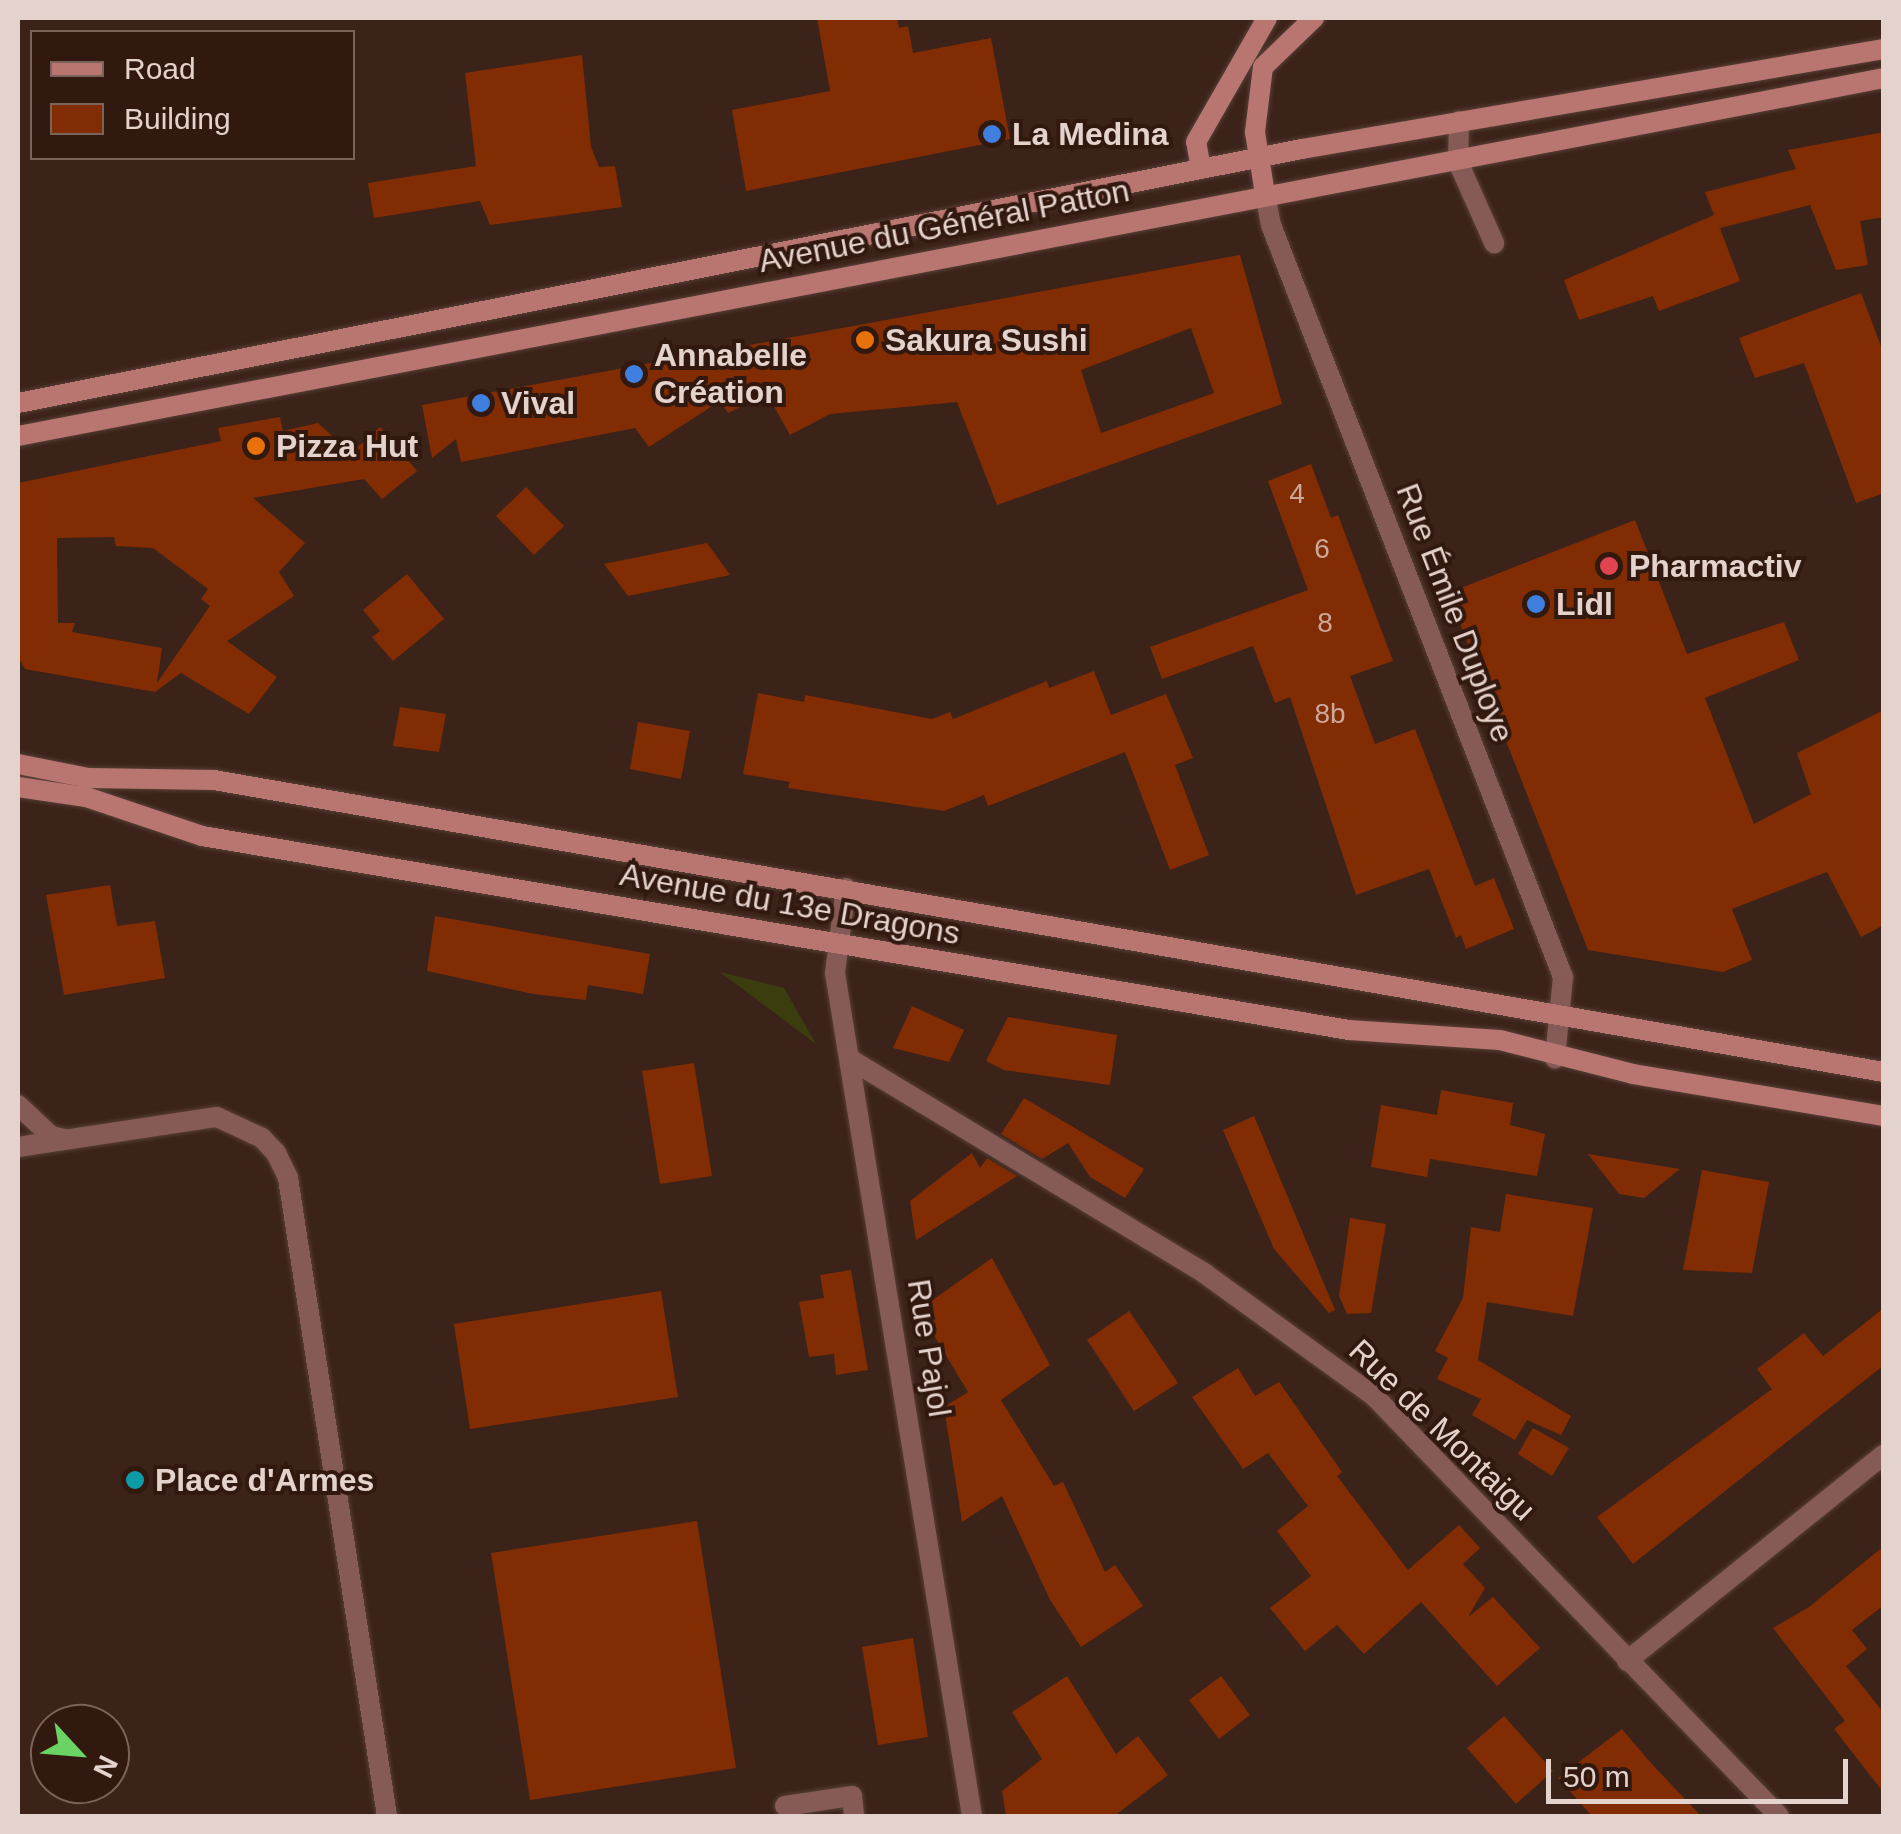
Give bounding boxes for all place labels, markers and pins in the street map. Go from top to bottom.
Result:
place label: La Medina [1012,115,1168,153]
marker: La Medina [981,123,1003,145]
place label: Sakura Sushi [885,321,1088,359]
marker: Sakura Sushi [854,329,876,351]
place label: Annabelle Création [654,337,807,412]
marker: Annabelle Création [623,363,645,385]
place label: Vival [501,384,575,422]
marker: Vival [470,392,492,414]
place label: Pizza Hut [276,427,418,465]
marker: Pizza Hut [245,435,267,457]
place label: Pharmactiv [1629,547,1802,585]
marker: Pharmactiv [1598,555,1620,577]
place label: Lidl [1556,585,1613,623]
marker: Lidl [1525,593,1547,615]
place label: Place d'Armes [155,1461,374,1499]
marker: Place d'Armes [124,1469,146,1491]

